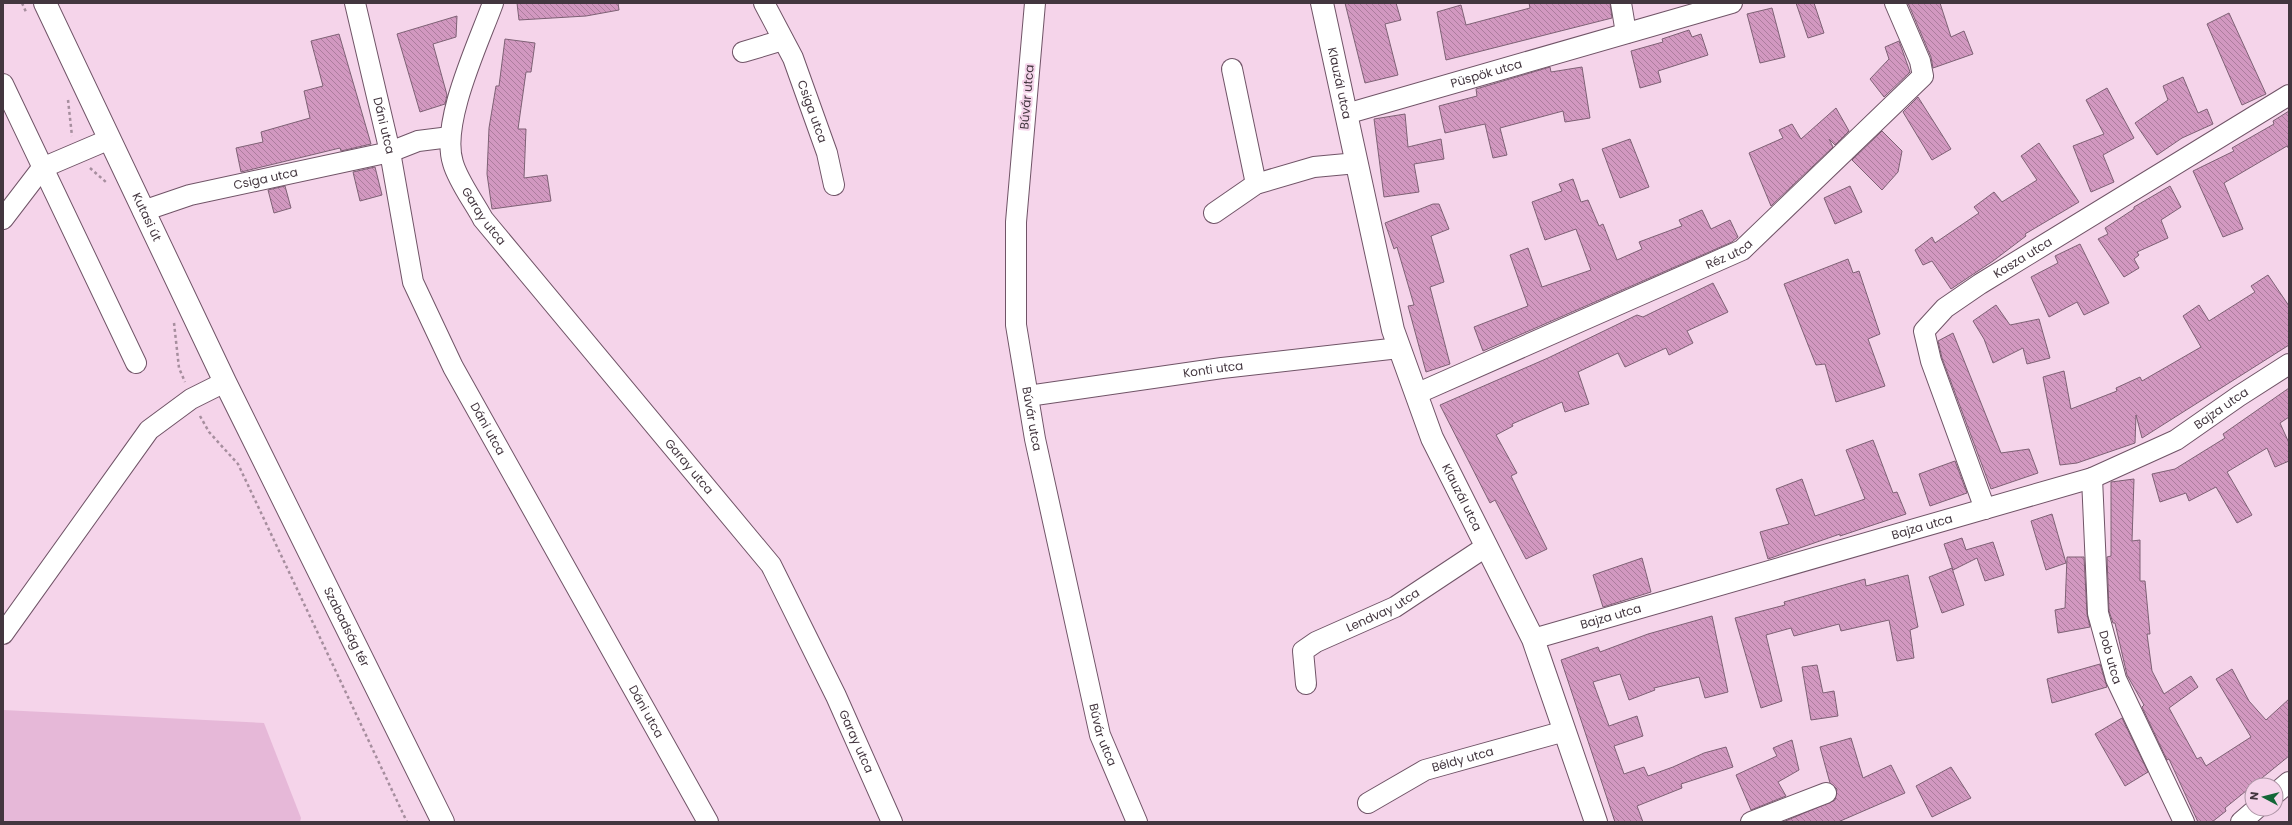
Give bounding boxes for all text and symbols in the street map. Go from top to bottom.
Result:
street label: Klauzál utca [1324,45,1356,121]
street label: Püspök utca [1448,55,1524,92]
street label: Búvár utca [1015,64,1038,130]
street label: Csiga utca [794,78,832,145]
street label: Dáni utca [369,95,399,156]
street label: Csiga utca [232,163,299,193]
street label: Garay utca [458,184,510,249]
street label: Kutasi út [128,190,166,244]
street label: Kasza utca [1990,233,2055,282]
street label: Réz utca [1703,235,1756,273]
street label: Konti utca [1182,357,1244,382]
street label: Bajza utca [2190,383,2251,433]
street label: Búvár utca [1018,385,1046,453]
street label: Dáni utca [467,399,510,458]
street label: Garay utca [661,435,718,498]
street label: Klauzál utca [1438,461,1486,534]
street label: Bajza utca [1890,510,1955,543]
street label: Szabadság tér [320,584,374,670]
street label: Lendvay utca [1343,584,1423,636]
street label: Bajza utca [1578,599,1643,633]
street label: Dob utca [2095,628,2126,687]
street label: Dáni utca [625,682,668,741]
street label: Búvár utca [1085,702,1121,769]
street label: Garay utca [835,707,878,775]
street label: Béldy utca [1430,742,1495,776]
north arrow [2244,777,2284,817]
text: N [2246,791,2263,801]

